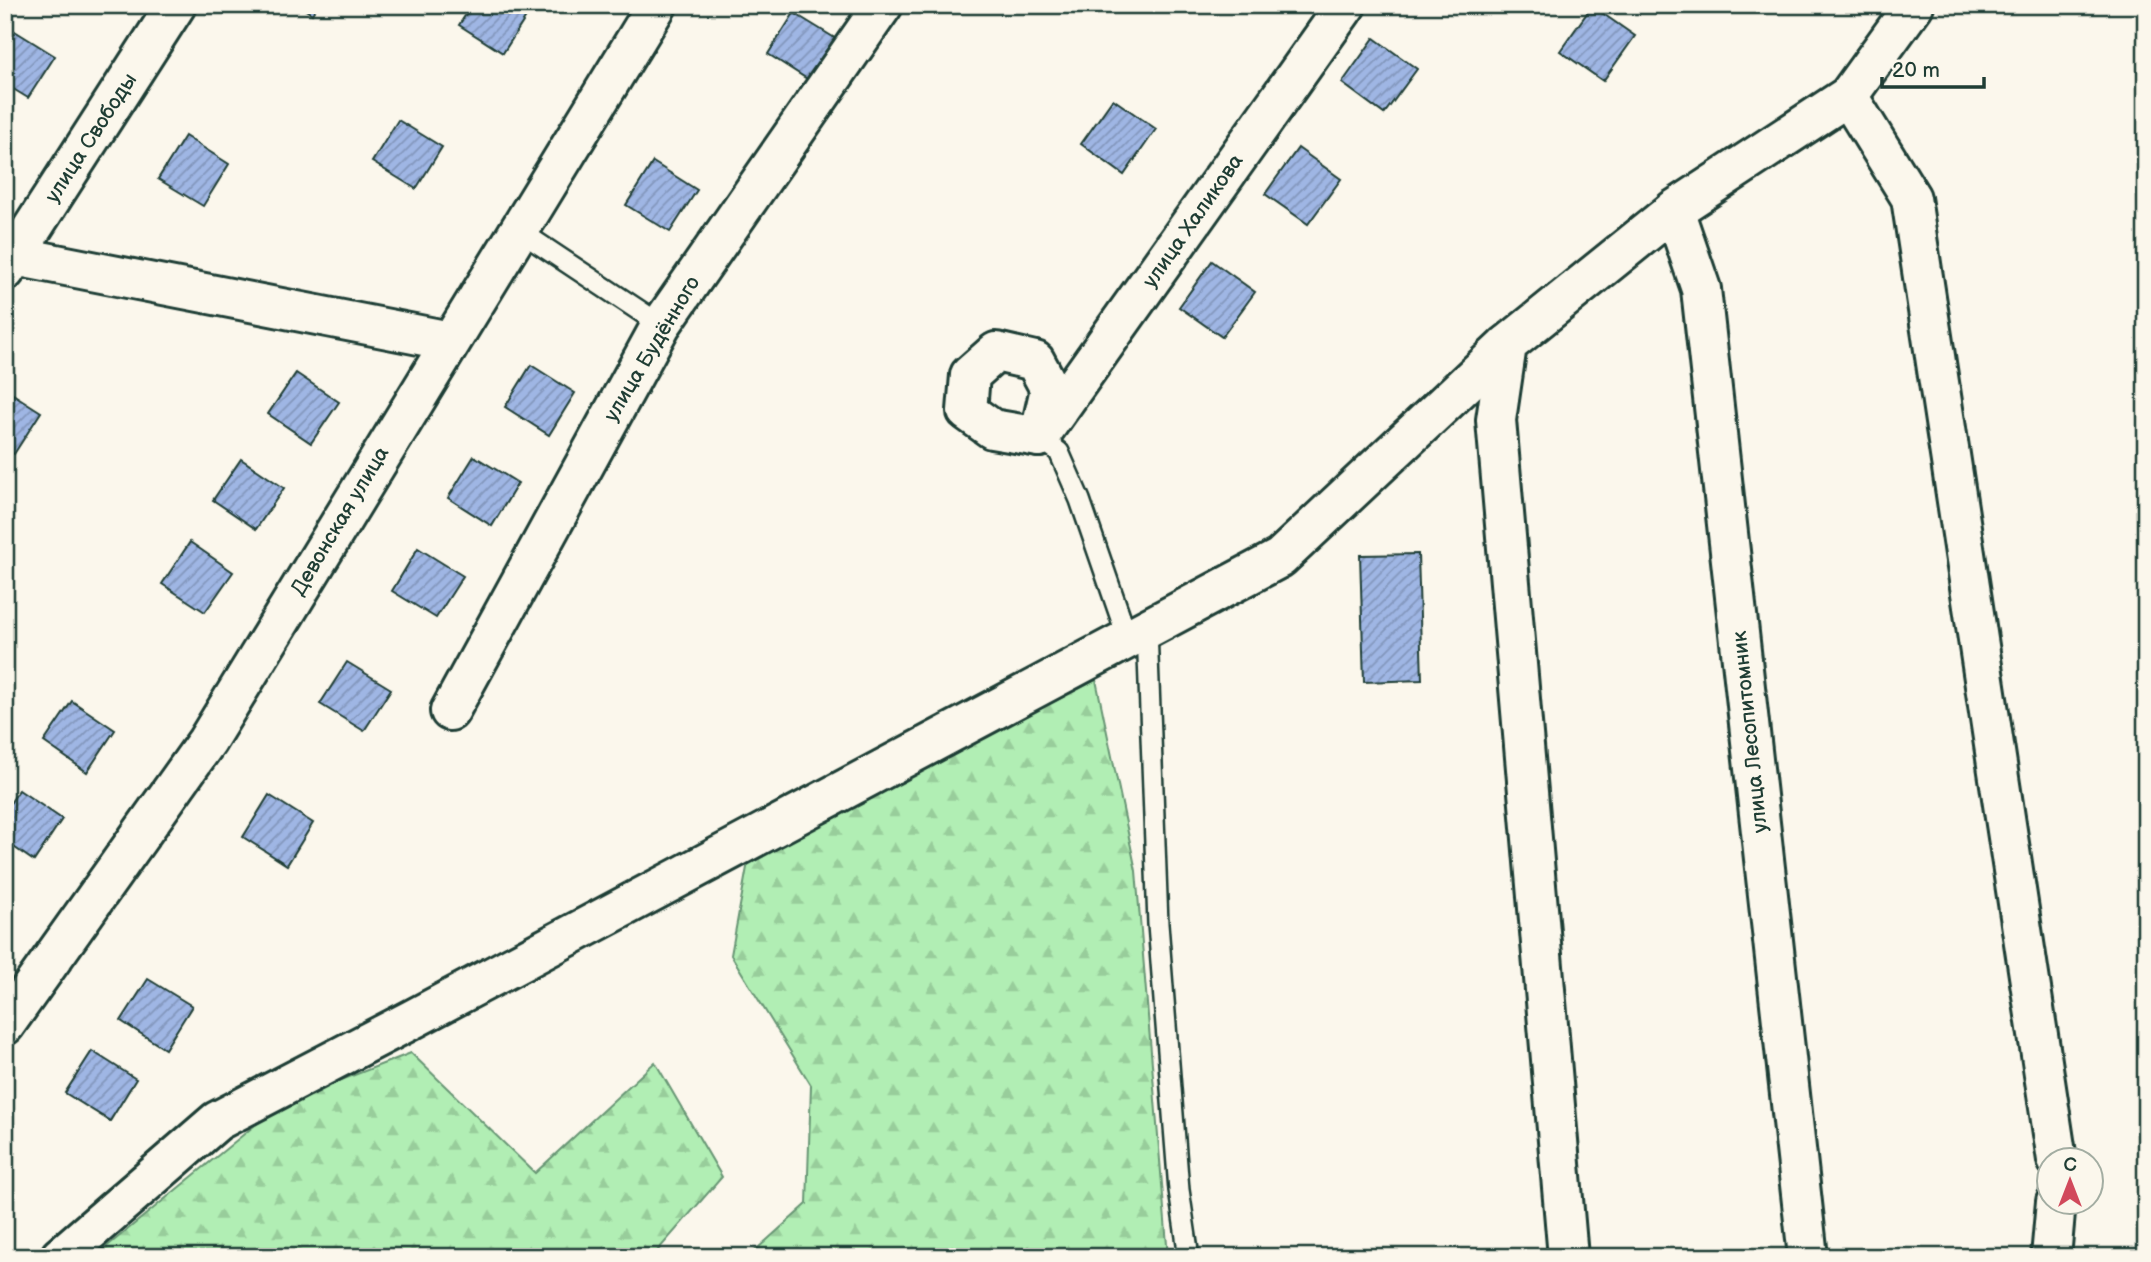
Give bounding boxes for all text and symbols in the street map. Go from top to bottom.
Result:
scale bar [1882,46,1983,90]
text: 20 m [1892,58,1940,83]
street label: улица Свободы [40,68,142,208]
street label: улица Халикова [1138,149,1249,293]
street label: улица Будённого [599,272,705,426]
street label: Девонская улица [286,441,395,600]
street label: улица Лесопитомник [1727,630,1773,834]
north arrow [2036,1146,2106,1216]
text: С [2063,1154,2077,1177]

